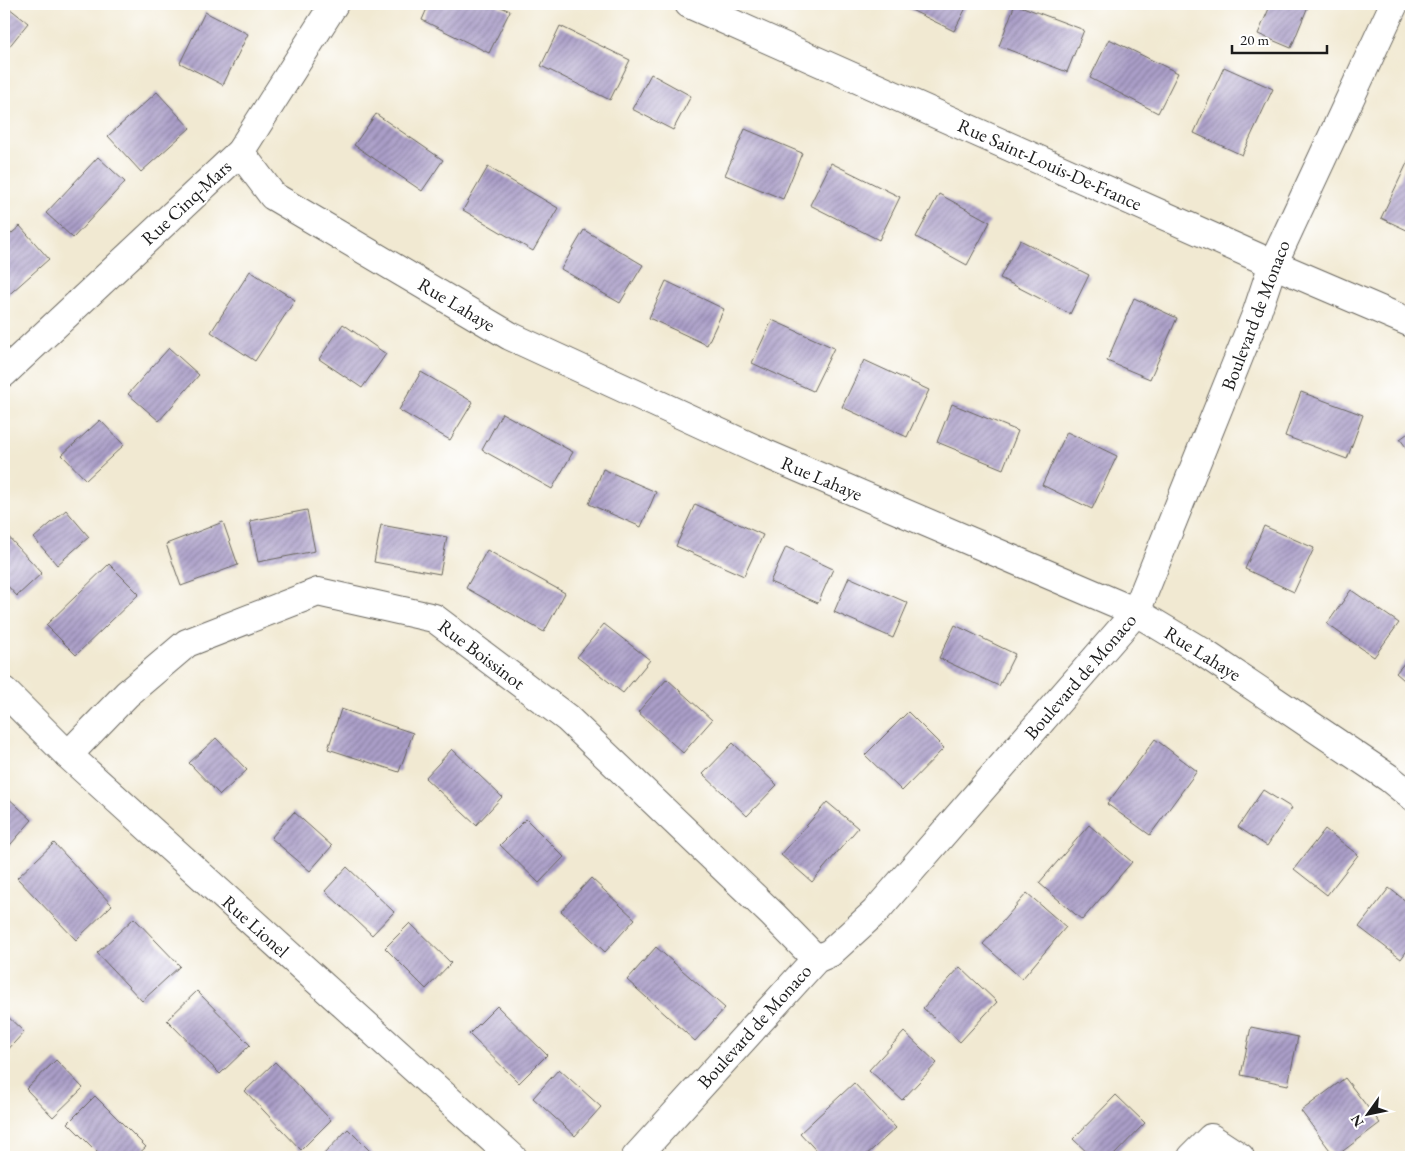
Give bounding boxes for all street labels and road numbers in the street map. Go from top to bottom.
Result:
street label: Rue Saint-Louis-De-France [954,113,1146,216]
street label: Rue Cinq-Mars [136,154,237,251]
street label: Boulevard de Monaco [1215,236,1296,394]
street label: Rue Lahaye [413,272,500,337]
street label: Rue Lahaye [777,450,866,507]
street label: Boulevard de Monaco [1019,608,1142,745]
street label: Rue Boissinot [433,614,530,695]
street label: Rue Lahaye [1160,620,1246,687]
street label: Rue Lionel [217,890,295,963]
street label: Boulevard de Monaco [692,959,817,1094]

